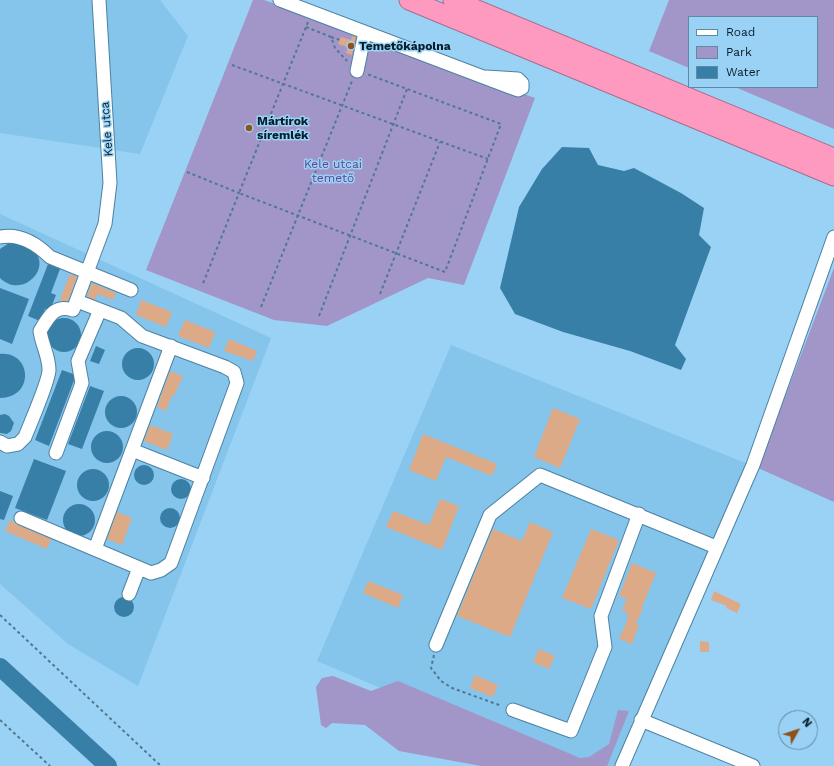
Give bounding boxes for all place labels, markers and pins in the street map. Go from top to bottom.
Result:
place label: Temetőkápolna [359,39,451,53]
marker: Temetőkápolna [346,41,356,51]
place label: Mártírok síremlék [257,114,309,142]
marker: Mártírok síremlék [244,123,254,133]

